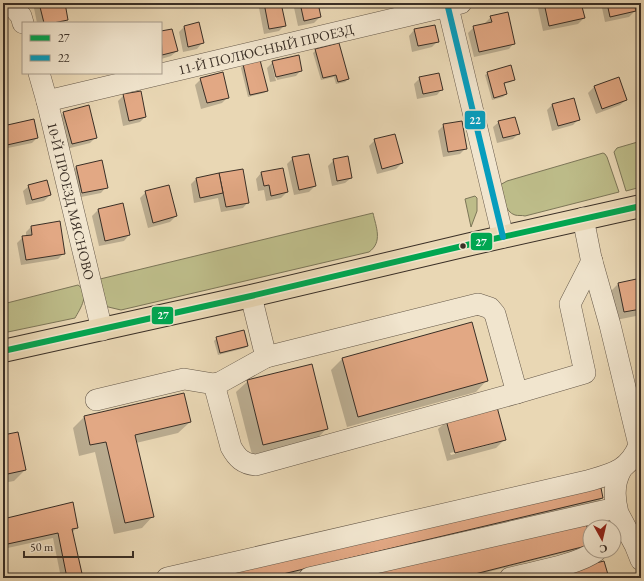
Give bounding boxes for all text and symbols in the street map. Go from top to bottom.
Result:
street label: 11-Й ПОЛЮСНЫЙ ПРОЕЗД [176,20,356,79]
legend [22,22,162,74]
text: 27 [58,30,70,46]
text: 22 [58,50,70,66]
line badge: 22 [464,110,486,130]
text: 22 [469,113,481,127]
street label: 10-Й ПРОЕЗД МЯСНОВО [43,120,99,282]
line badge: 27 [470,232,493,251]
text: 27 [475,235,487,249]
unlabelled marker [458,241,468,251]
line badge: 27 [151,306,174,325]
text: 27 [157,308,169,322]
north arrow [582,519,622,559]
scale bar [24,533,133,559]
text: 50 m [30,539,54,555]
text: С [598,541,608,556]

